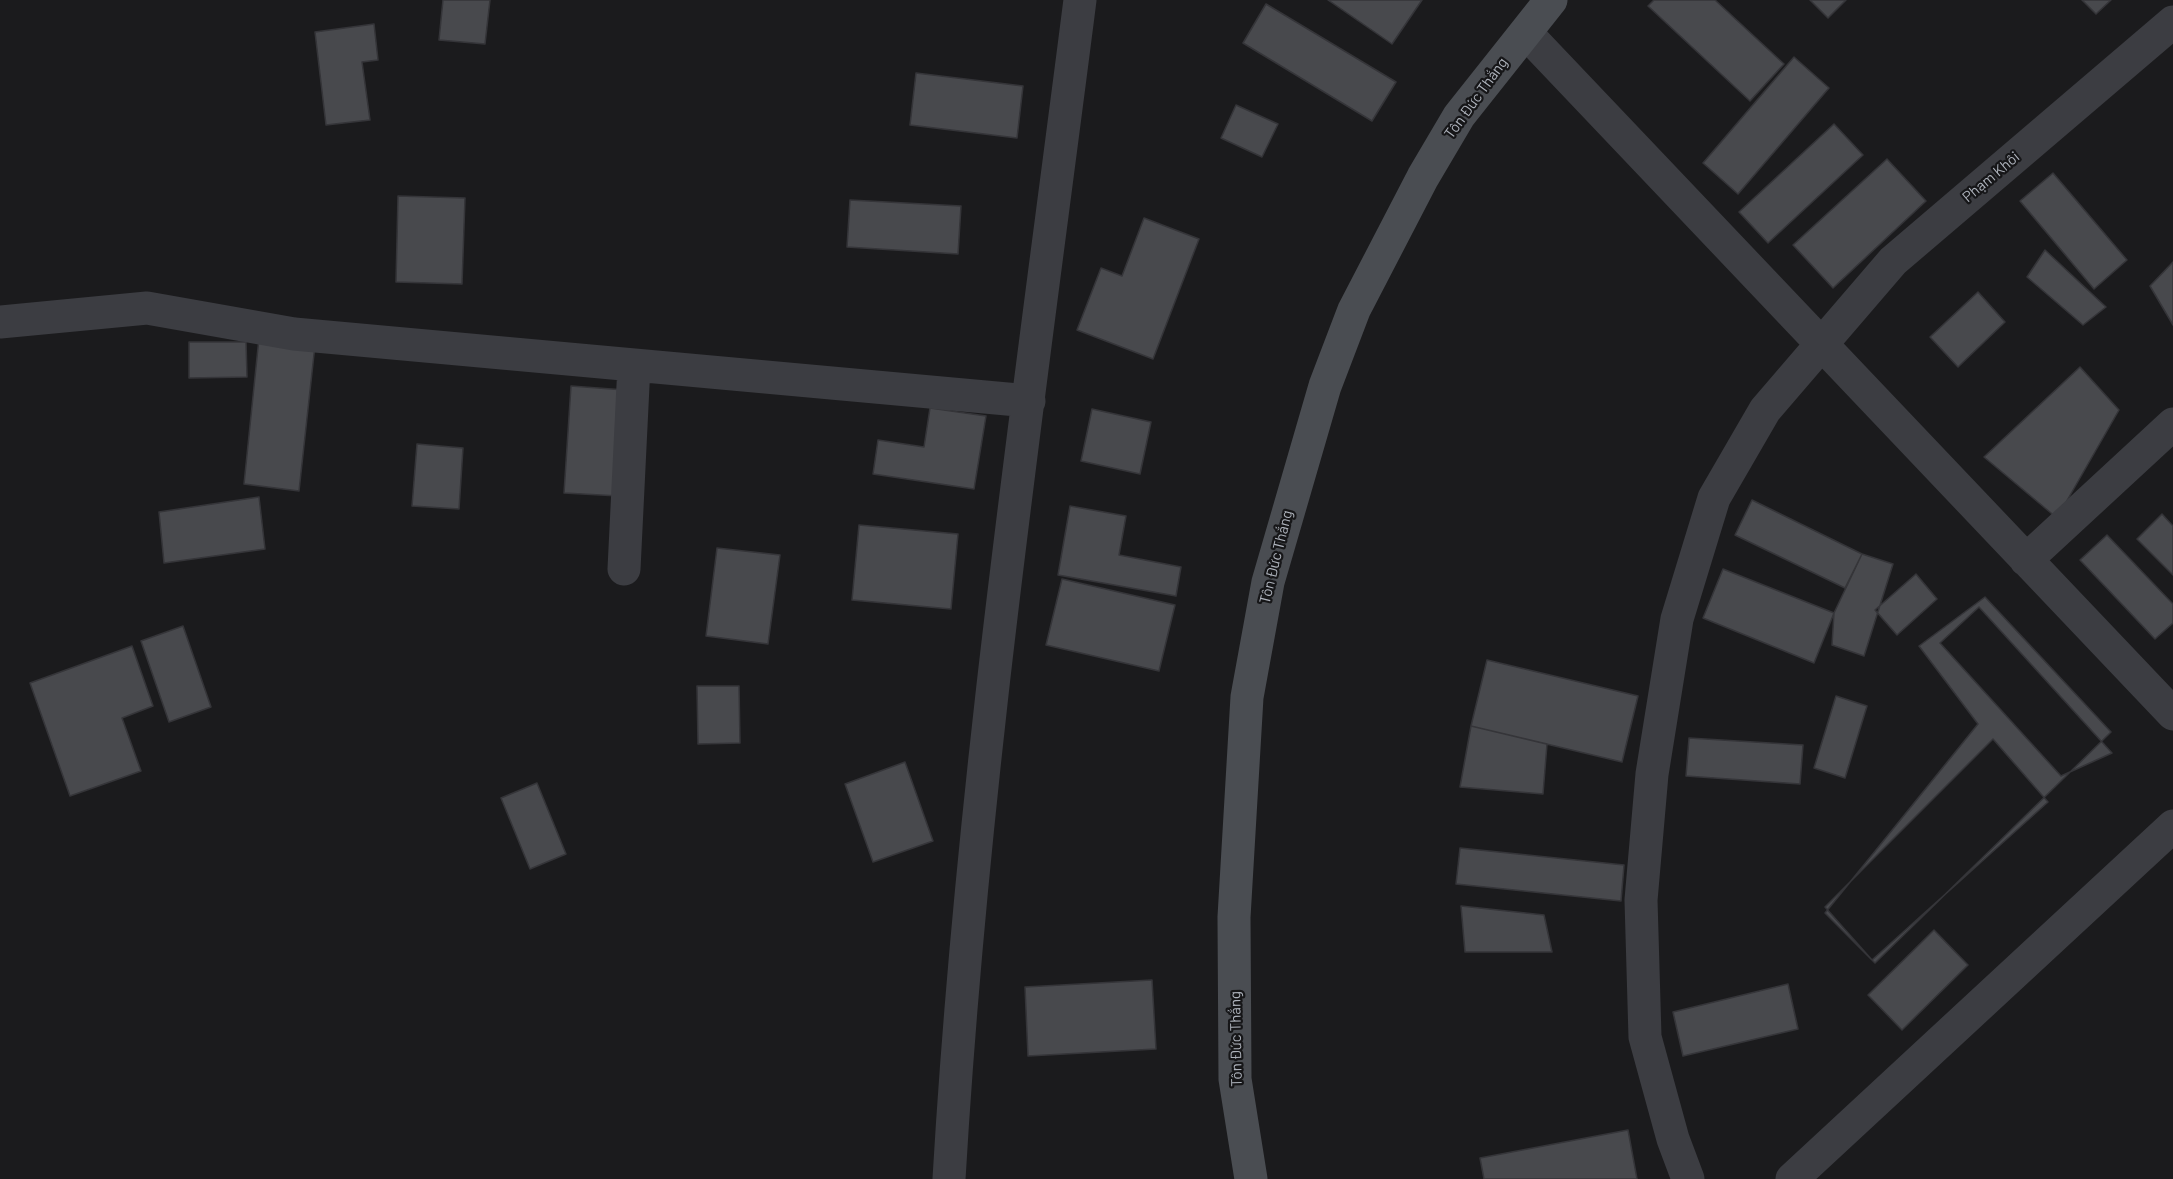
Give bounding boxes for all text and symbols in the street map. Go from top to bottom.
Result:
street label: Tôn Đức Thắng [1441,54,1511,142]
street label: Phạm Khôi [1959,148,2023,206]
street label: Tôn Đức Thắng [1256,508,1296,606]
street label: Tôn Đức Thắng [1226,991,1246,1087]

